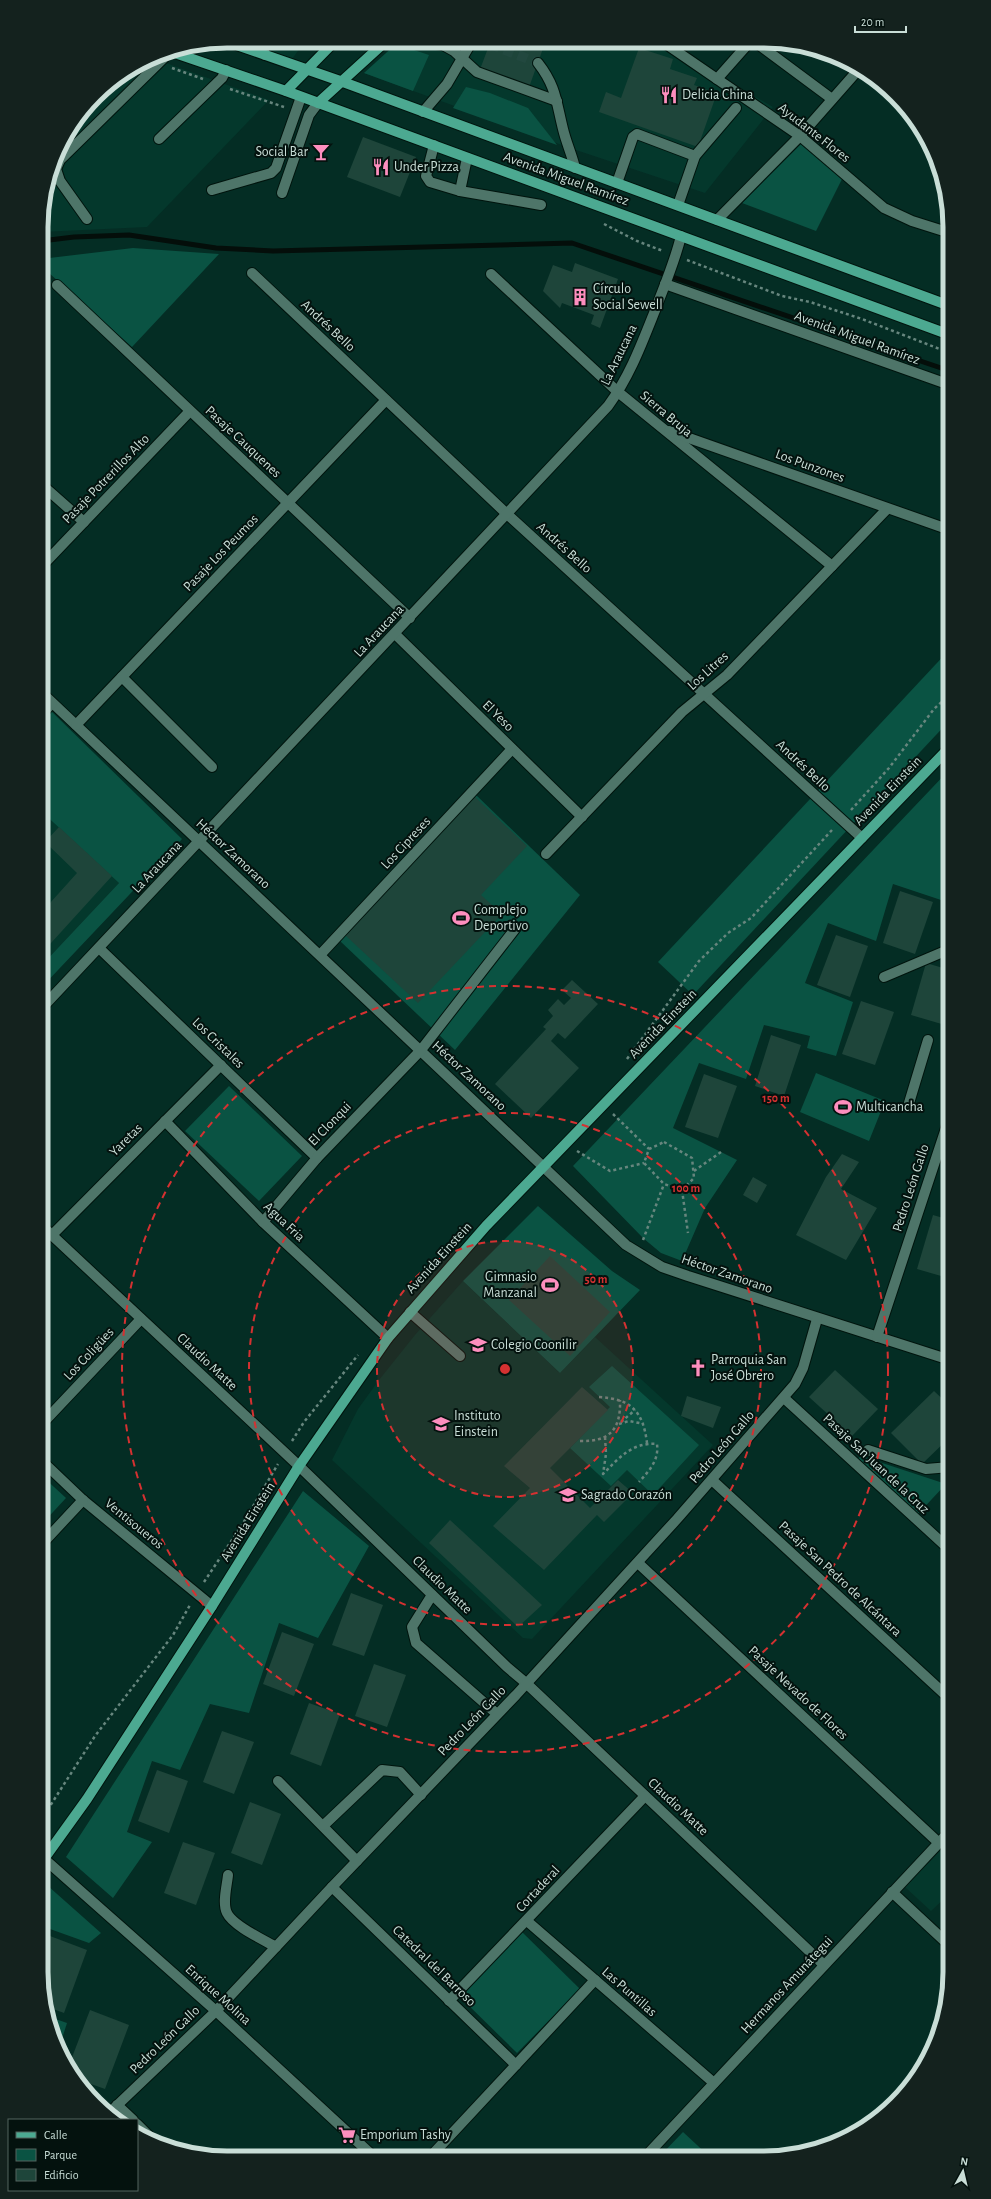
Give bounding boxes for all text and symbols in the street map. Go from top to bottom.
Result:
scale bar [855,8,906,34]
text: 20 m [861,16,884,28]
restaurant icon: Delicia China [659,85,679,105]
place label: Delicia China [682,88,754,102]
street label: Ayudante Flores [775,101,853,165]
bar icon: Social Bar [311,142,331,162]
place label: Social Bar [255,145,308,159]
street label: Avenida Miguel Ramírez [501,150,631,208]
restaurant icon: Under Pizza [371,157,391,177]
place label: Under Pizza [394,160,459,174]
place label: Círculo Social Sewell [593,282,663,312]
building icon: Círculo Social Sewell [570,287,590,307]
street label: Andrés Bello [298,298,358,355]
street label: Avenida Miguel Ramírez [792,309,922,367]
street label: La Araucana [598,322,640,388]
street label: Sierra Bruja [637,388,695,440]
street label: Pasaje Cauquenes [202,403,284,481]
street label: Pasaje Potrerillos Alto [60,431,152,526]
street label: Los Punzones [774,447,846,485]
street label: Pasaje Los Peumos [181,512,261,594]
street label: Andrés Bello [534,520,594,576]
street label: La Araucana [351,602,407,660]
street label: Los Litres [685,649,731,693]
street label: El Yeso [480,698,516,734]
street label: Andrés Bello [773,738,833,795]
street label: Avenida Einstein [852,754,924,828]
street label: Los Cipreses [379,814,433,872]
street label: Héctor Zamorano [193,816,273,892]
street label: La Araucana [129,838,185,896]
place label: Complejo Deportivo [474,903,528,933]
sports icon: Complejo Deportivo [451,908,471,928]
street label: Avenida Einstein [627,987,699,1061]
street label: Los Cristales [189,1015,247,1071]
street label: Héctor Zamorano [429,1038,509,1114]
text: 150 m [762,1092,790,1104]
sports icon: Multicancha [833,1097,853,1117]
street label: El Clonqui [306,1099,354,1149]
place label: Multicancha [856,1100,924,1114]
street label: Yaretas [107,1121,145,1159]
street label: Pedro León Gallo [890,1142,932,1233]
text: 100 m [672,1182,700,1194]
street label: Agua Fria [261,1200,308,1245]
street label: Avenida Einstein [404,1220,474,1296]
street label: Héctor Zamorano [680,1252,775,1296]
place label: Gimnasio Manzanal [483,1270,537,1300]
text: 50 m [585,1273,608,1285]
sports icon: Gimnasio Manzanal [540,1275,560,1295]
street label: Los Coligües [61,1325,117,1383]
street label: Claudio Matte [174,1331,240,1393]
school or university icon: Colegio Coonilir [468,1335,488,1355]
place label: Colegio Coonilir [491,1338,577,1352]
place label: Parroquia San José Obrero [711,1353,786,1383]
church icon: Parroquia San José Obrero [688,1358,708,1378]
centre of rings [498,1362,512,1376]
street label: Pedro León Gallo [687,1408,757,1486]
place label: Instituto Einstein [454,1409,501,1439]
street label: Pasaje San Juan de la Cruz [820,1411,932,1517]
school or university icon: Instituto Einstein [431,1414,451,1434]
street label: Avenida Einstein [218,1480,278,1564]
school or university icon: Sagrado Corazón [558,1485,578,1505]
place label: Sagrado Corazón [581,1488,672,1502]
street label: Ventisoueros [102,1496,166,1552]
street label: Pasaje San Pedro de Alcántara [776,1519,904,1640]
street label: Claudio Matte [410,1553,474,1617]
street label: Pasaje Nevado de Flores [746,1643,850,1743]
street label: Pedro León Gallo [435,1683,509,1759]
street label: Claudio Matte [645,1776,711,1838]
street label: Cortaderal [513,1863,563,1915]
street label: Catedral del Barroso [390,1923,478,2009]
street label: Hermanos Amunátegui [739,1934,835,2036]
street label: Enrique Molina [183,1962,254,2028]
street label: Las Puntillas [599,1965,659,2019]
street label: Pedro León Gallo [127,2003,203,2077]
legend [8,2119,138,2191]
supermarket icon: Emporium Tashy [337,2125,357,2145]
place label: Emporium Tashy [360,2128,451,2142]
text: Calle [44,2129,67,2141]
text: Parque [44,2149,77,2161]
north arrow [943,2151,983,2191]
text: N [960,2156,969,2168]
text: Edificio [44,2169,79,2181]

